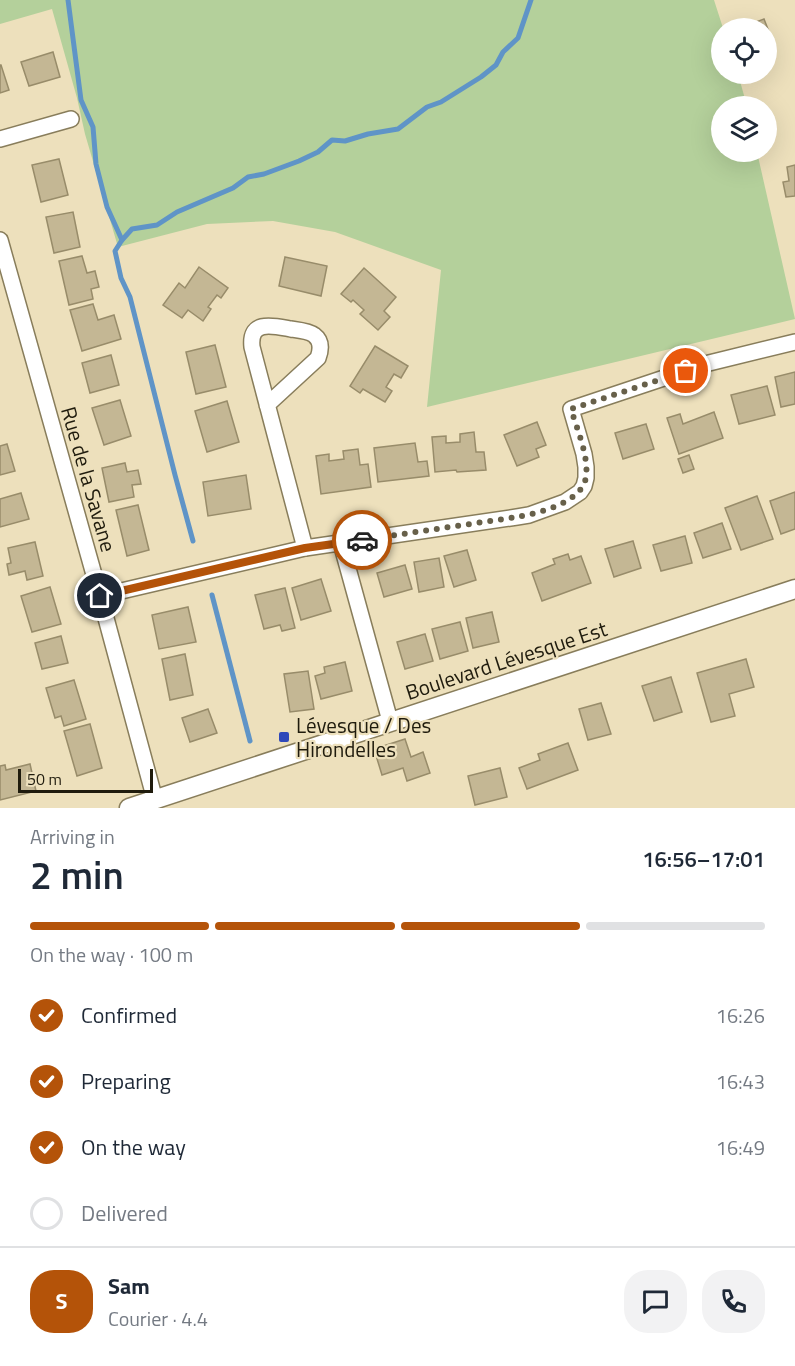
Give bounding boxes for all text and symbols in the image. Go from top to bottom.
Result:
map controls [711,18,777,162]
button: locate [711,18,777,84]
button: layers [711,96,777,162]
pin [660,345,711,396]
icon: bag [669,354,702,387]
street label: Rue de la Savane [53,403,125,555]
courier [332,510,392,570]
icon: car [346,524,379,557]
pin [74,570,125,621]
icon: home [83,579,116,612]
street label: Boulevard Lévesque Est [401,612,612,708]
place label: Lévesque / Des Hirondelles [296,709,431,765]
marker: Lévesque / Des Hirondelles [277,730,291,744]
scale bar [18,766,153,794]
text: 50 m [27,767,62,791]
text: Arriving in [30,821,115,852]
text: 16:56–17:01 [642,842,765,876]
text: 2 min [30,845,124,904]
text: On the way · 100 m [30,939,193,970]
text: Confirmed [81,998,177,1032]
icon: check [30,999,63,1032]
text: 16:26 [716,1000,765,1031]
text: Preparing [81,1064,171,1098]
icon: check [30,1065,63,1098]
text: 16:43 [716,1066,765,1097]
text: On the way [81,1130,186,1164]
icon: check [30,1131,63,1164]
text: 16:49 [716,1132,765,1163]
text: Delivered [81,1196,168,1230]
text: Sam [108,1269,150,1303]
button: chat [624,1270,687,1333]
button: phone [702,1270,765,1333]
text: S [56,1284,67,1318]
text: Courier · 4.4 [108,1303,208,1334]

